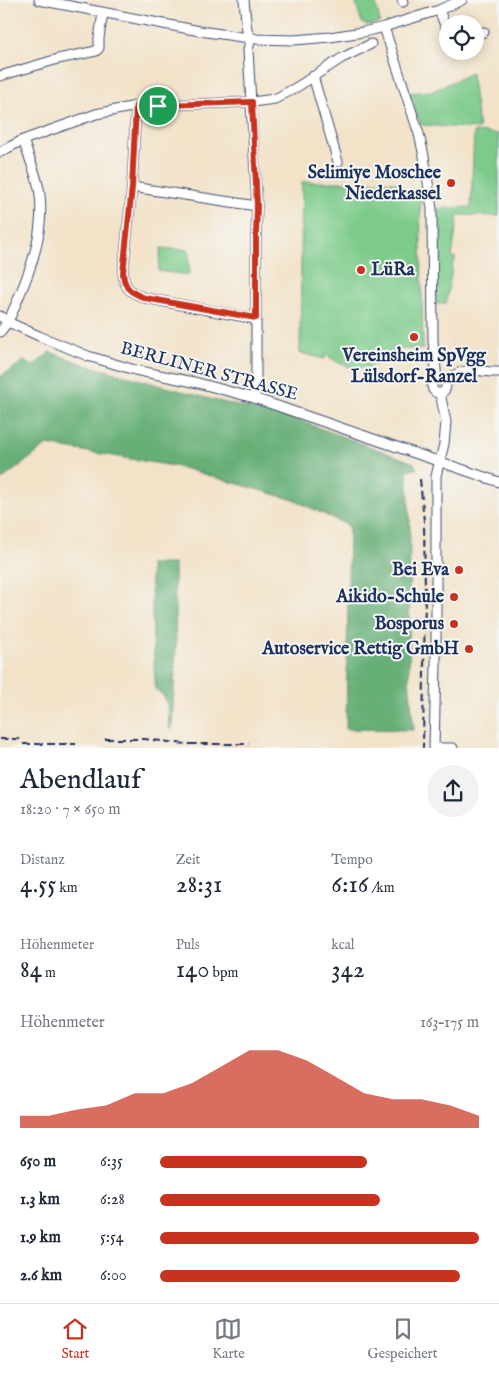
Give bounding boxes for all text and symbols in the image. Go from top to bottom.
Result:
map controls [439,15,484,60]
button: locate [439,15,484,60]
pin [137,85,179,127]
icon: arrive [144,92,172,120]
place label: Selimiye Moschee Niederkassel [308,162,442,206]
marker: Selimiye Moschee Niederkassel [445,177,457,189]
place label: LüRa [371,259,416,282]
marker: LüRa [355,264,367,276]
marker: Vereinsheim SpVgg Lülsdorf-Ranzel [408,331,420,343]
street label: BERLINER STRASSE [118,337,300,407]
place label: Vereinsheim SpVgg Lülsdorf-Ranzel [341,345,487,389]
place label: Bei Eva [392,559,450,582]
marker: Bei Eva [453,564,465,576]
place label: Aikido-Schule [335,586,445,609]
marker: Aikido-Schule [448,591,460,603]
place label: Bosporus [374,613,445,636]
marker: Bosporus [448,618,460,630]
place label: Autoservice Rettig GmbH [261,638,460,661]
marker: Autoservice Rettig GmbH [463,643,475,655]
text: Abendlauf [20,763,141,798]
button: share [427,765,479,817]
text: 18:20 · 7 × 650 m [20,800,121,820]
text: Distanz [20,851,65,869]
text: Zeit [176,851,200,869]
text: Tempo [331,851,373,869]
text: 4.55 [20,869,56,901]
text: 28:31 [176,869,222,901]
text: 6:16 [331,869,368,901]
text: km [56,879,78,897]
text: /km [368,879,394,897]
text: Höhenmeter [20,936,94,954]
text: Puls [176,936,200,954]
text: kcal [331,936,355,954]
text: 84 [20,954,42,986]
text: 140 [176,954,210,986]
text: 342 [331,954,365,986]
text: m [42,964,56,982]
text: bpm [210,964,238,982]
text: Höhenmeter [20,1013,105,1033]
text: 163–175 m [420,1013,479,1033]
text: 650 m [20,1152,56,1172]
text: 6:35 [100,1152,123,1172]
text: 1.3 km [20,1190,60,1210]
text: 6:28 [100,1190,125,1210]
text: 1.9 km [20,1228,61,1248]
text: 5:54 [100,1228,124,1248]
text: 2.6 km [20,1266,62,1286]
text: 6:00 [100,1266,127,1286]
tab: Start [61,1315,89,1363]
tab: Karte [212,1315,245,1363]
tab: Gespeichert [368,1315,438,1363]

